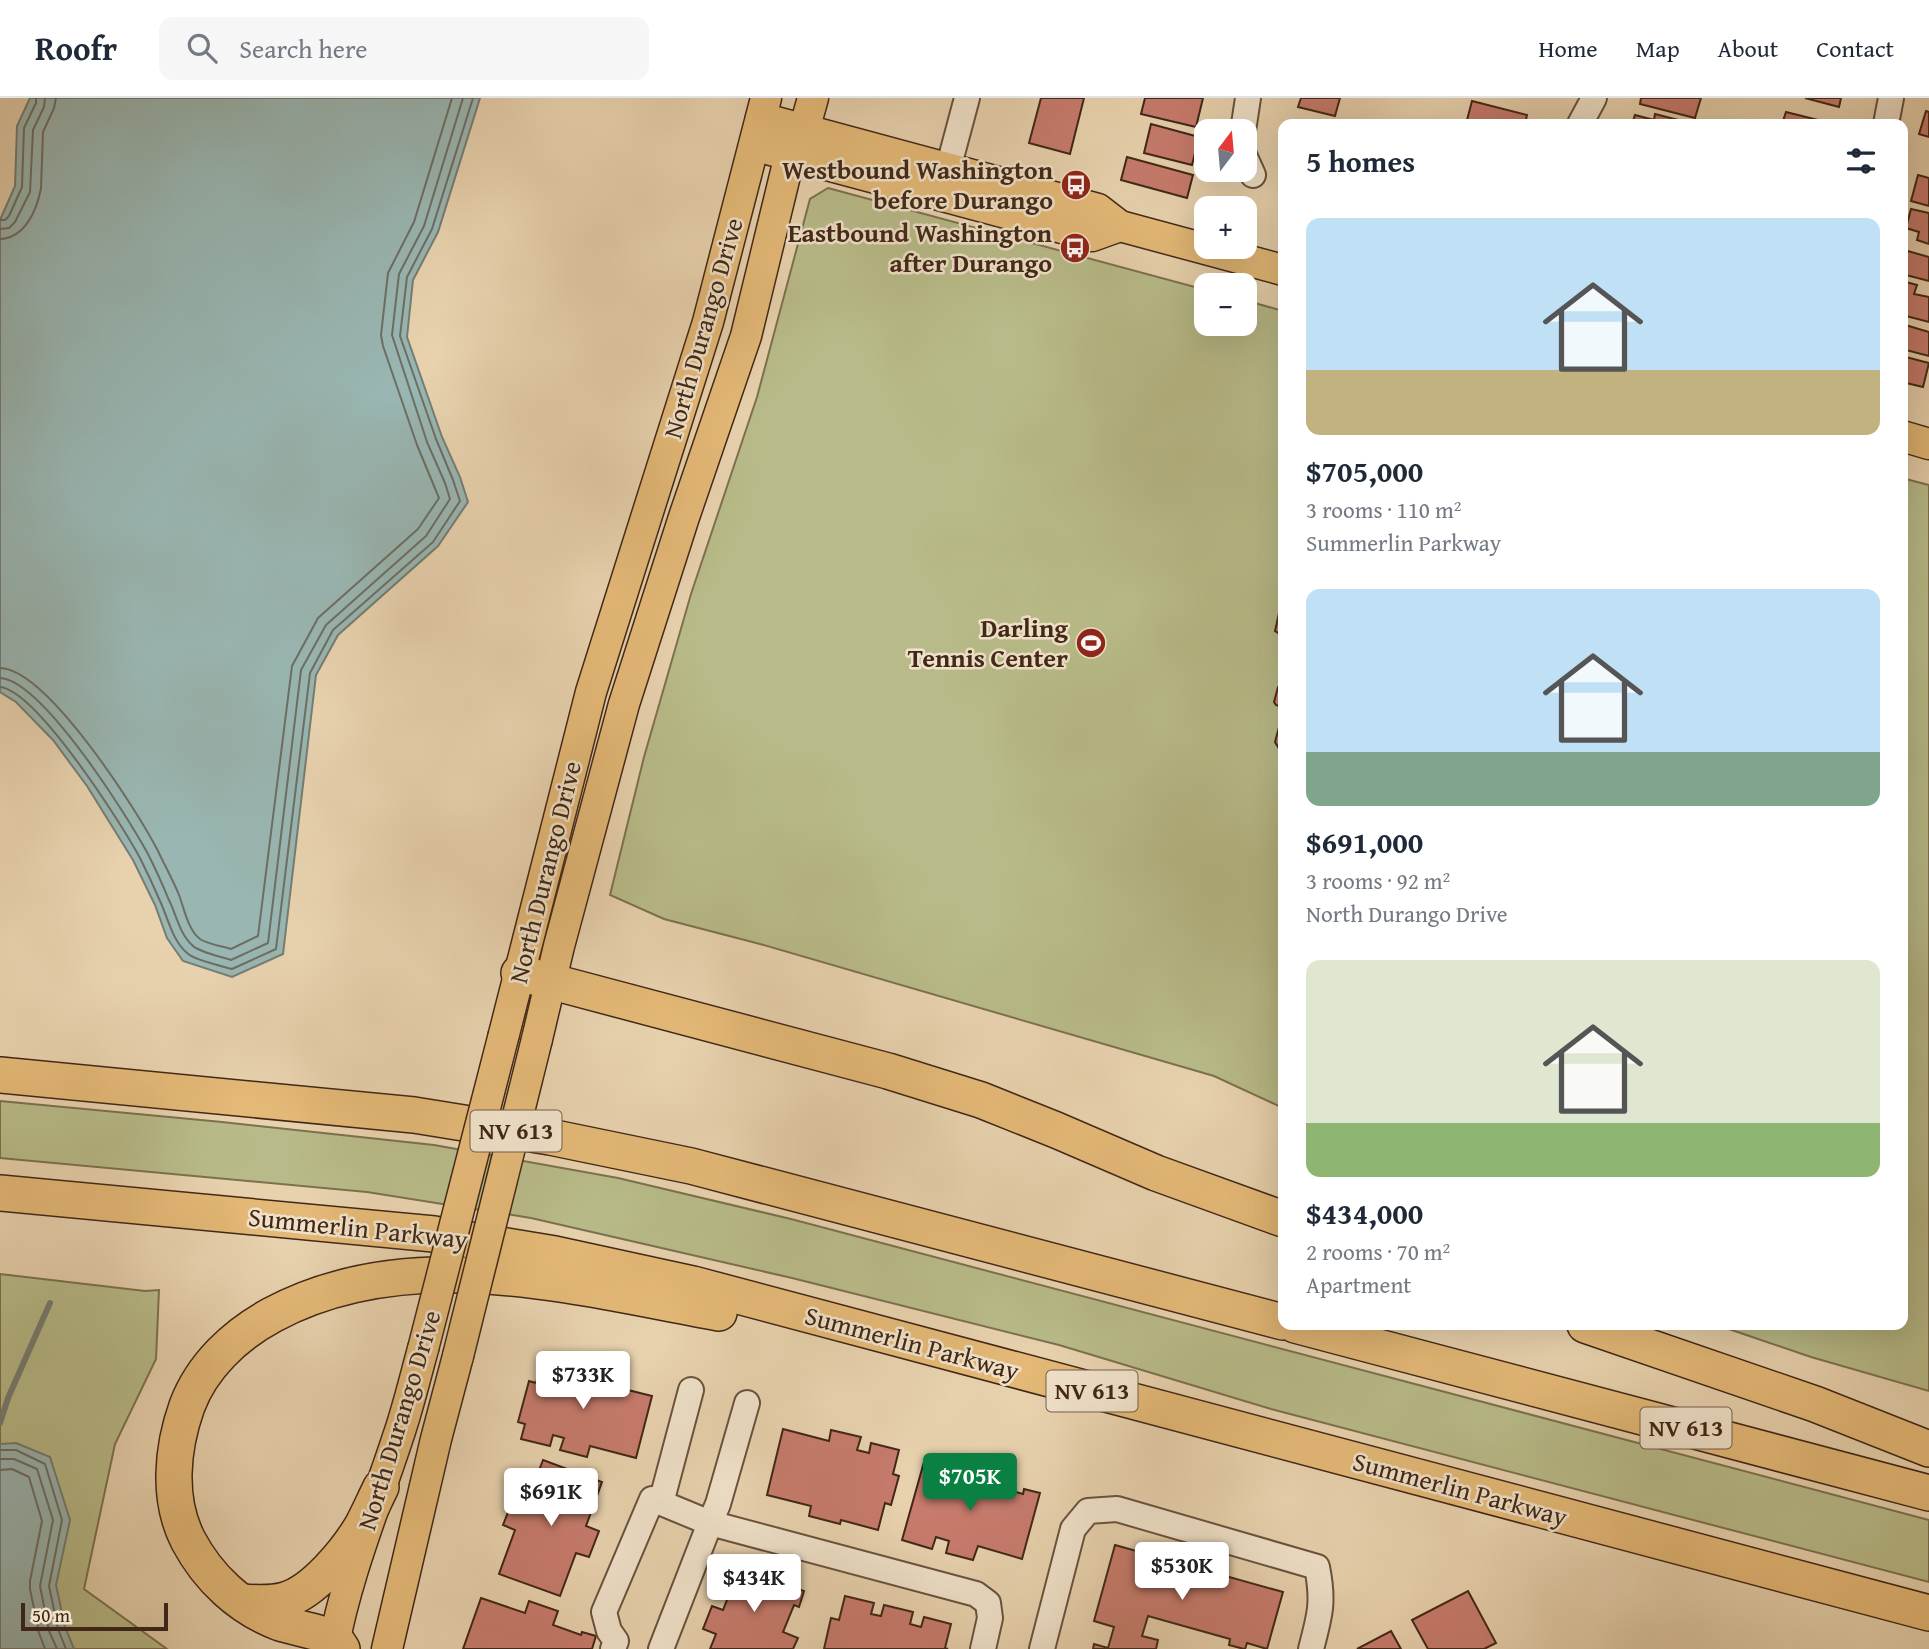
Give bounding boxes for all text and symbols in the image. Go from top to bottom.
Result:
search box [159,17,649,80]
text: Roofr [35,24,117,72]
icon: search [183,29,221,67]
text: Search here [239,29,368,68]
text: Home [1539,31,1598,66]
text: Map [1636,31,1680,66]
text: About [1718,31,1778,66]
text: Contact [1816,31,1894,66]
north arrow [1194,119,1256,182]
map controls [1194,119,1257,336]
text: 5 homes [1306,139,1415,183]
icon: filters [1842,142,1880,180]
place label: Westbound Washington before Durango [782,150,1054,219]
bus stop icon: Westbound Washington before Durango [1059,168,1093,202]
button: + [1194,196,1257,259]
street label: North Durango Drive [652,213,753,443]
place label: Eastbound Washington after Durango [788,213,1053,282]
bus stop icon: Eastbound Washington after Durango [1058,231,1092,265]
icon: home [1530,264,1656,390]
button: − [1194,273,1257,336]
text: $705,000 [1306,449,1423,493]
text: 3 rooms · 110 m² [1306,493,1461,526]
text: Summerlin Parkway [1306,526,1501,559]
place label: Darling Tennis Center [908,608,1068,677]
sports icon: Darling Tennis Center [1074,626,1108,660]
icon: home [1530,635,1656,761]
street label: North Durango Drive [498,757,591,987]
text: $691,000 [1306,820,1423,864]
text: 3 rooms · 92 m² [1306,864,1450,897]
text: North Durango Drive [1306,897,1508,930]
icon: home [1530,1006,1656,1132]
road number: NV 613 [470,1111,562,1152]
text: $434,000 [1306,1191,1423,1235]
street label: Summerlin Parkway [246,1197,470,1258]
text: 2 rooms · 70 m² [1306,1235,1450,1268]
text: Apartment [1306,1268,1411,1301]
street label: Summerlin Parkway [801,1295,1024,1390]
street label: North Durango Drive [347,1305,450,1535]
pin: $733K [534,1352,632,1411]
text: $733K [552,1357,614,1390]
road number: NV 613 [1046,1371,1138,1412]
road number: NV 613 [1640,1408,1732,1448]
street label: Summerlin Parkway [1349,1441,1572,1536]
pin: $705K [921,1454,1019,1513]
text: $705K [939,1459,1001,1492]
pin: $691K [502,1468,600,1528]
text: $691K [520,1474,582,1507]
pin: $530K [1133,1542,1231,1602]
text: $530K [1151,1548,1213,1581]
pin: $434K [705,1554,803,1614]
text: $434K [723,1560,785,1593]
scale bar [21,1600,168,1632]
text: 50 m [32,1601,70,1629]

